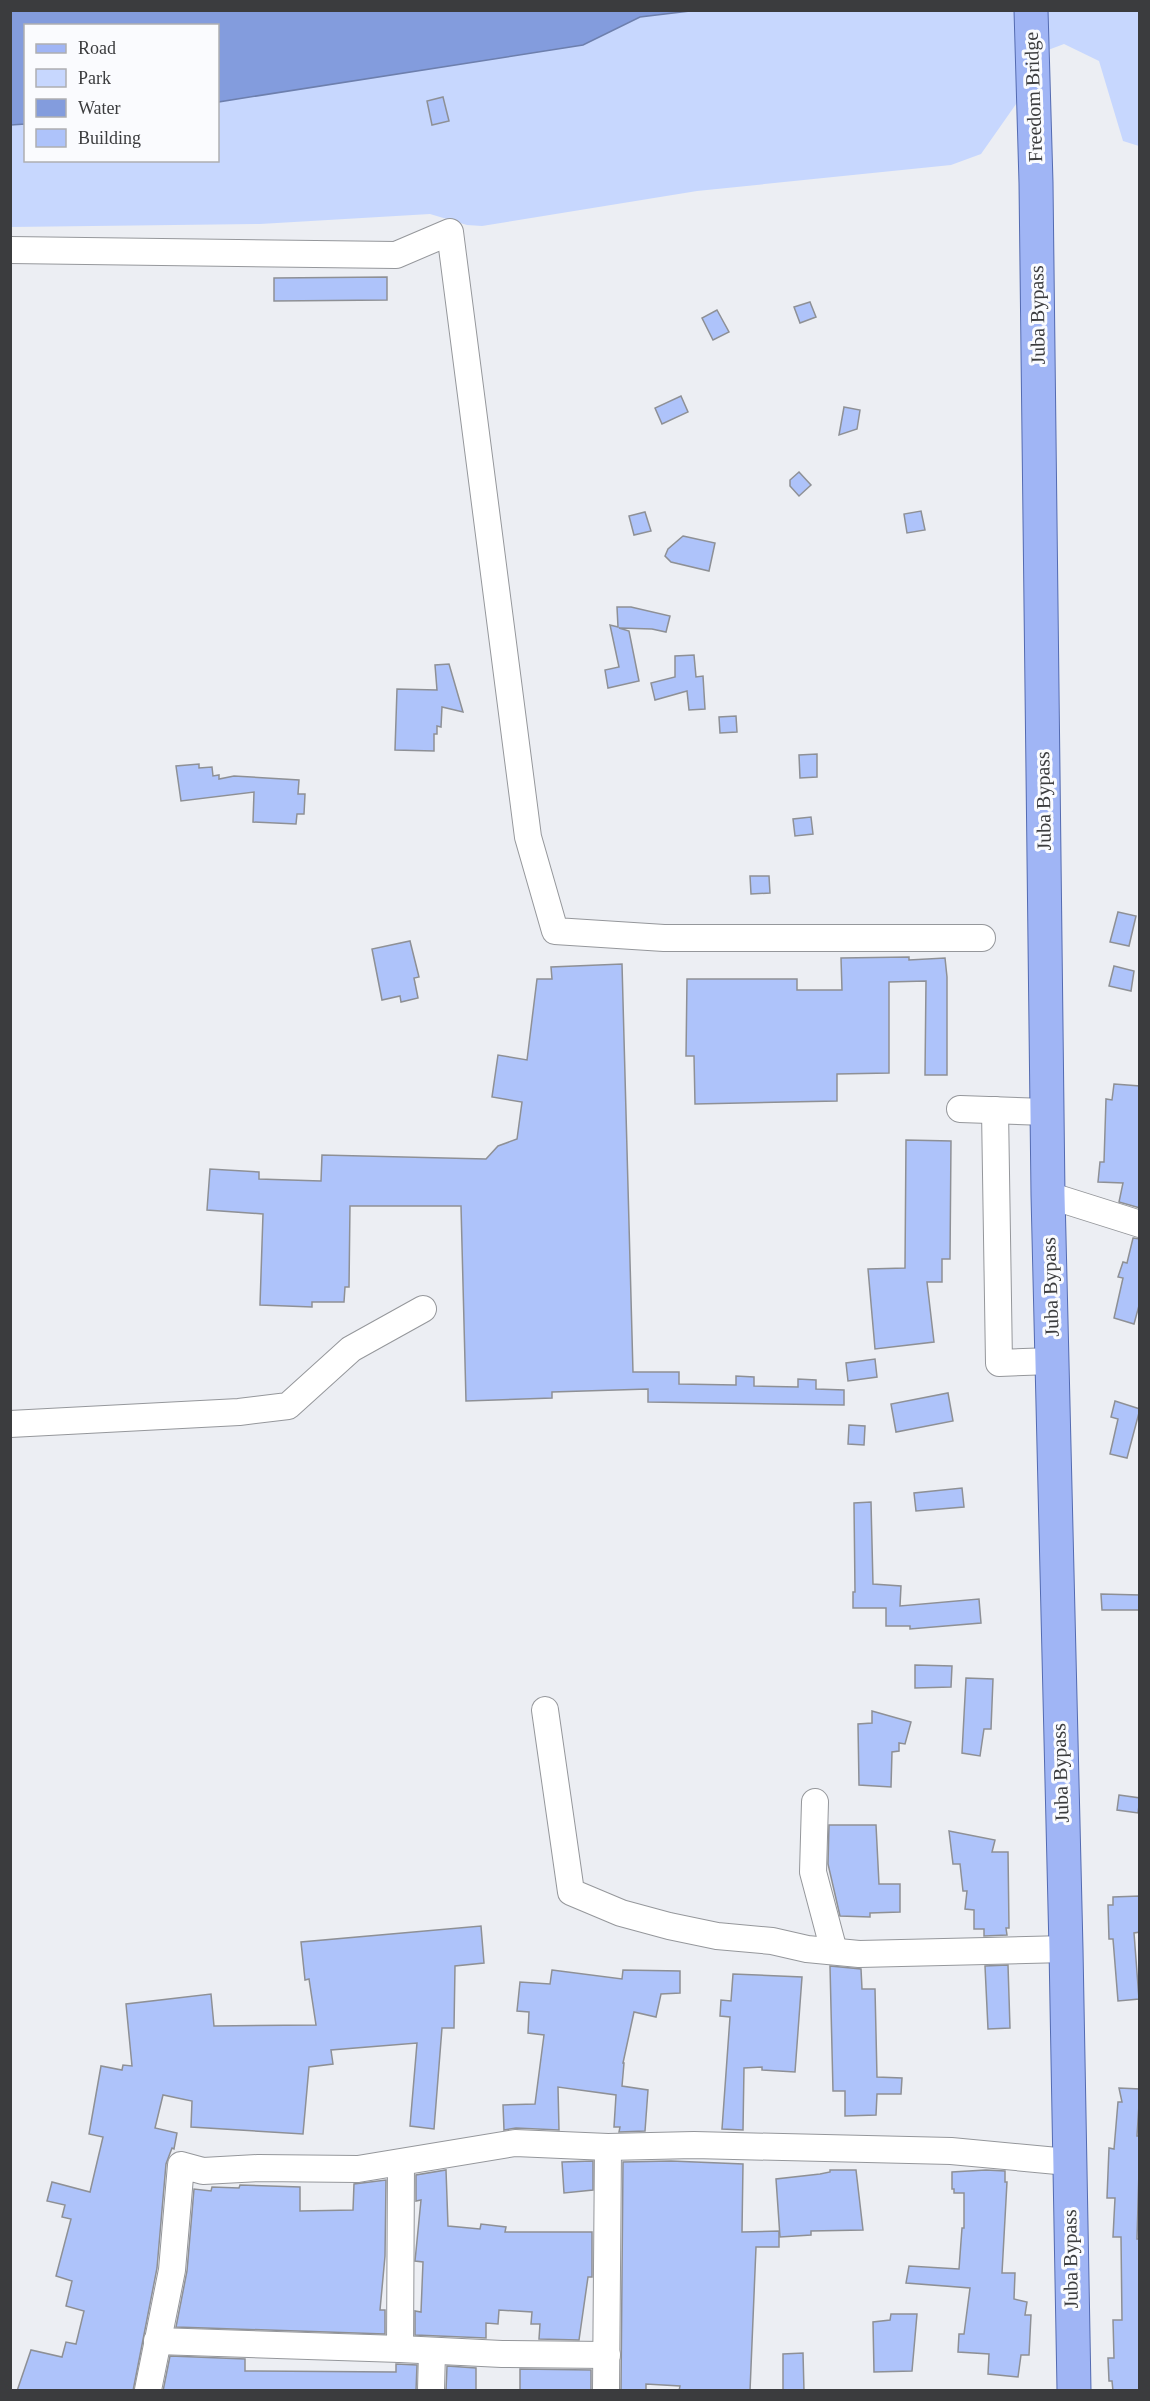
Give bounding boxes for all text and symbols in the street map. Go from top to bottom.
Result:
legend [24,24,219,162]
street label: Freedom Bridge [1020,31,1047,163]
text: Road [78,38,116,58]
text: Park [78,68,111,88]
text: Water [78,98,121,118]
text: Building [78,128,141,148]
street label: Juba Bypass [1025,265,1050,365]
street label: Juba Bypass [1031,751,1056,851]
street label: Juba Bypass [1037,1237,1064,1337]
street label: Juba Bypass [1047,1723,1074,1823]
street label: Juba Bypass [1058,2209,1083,2309]

